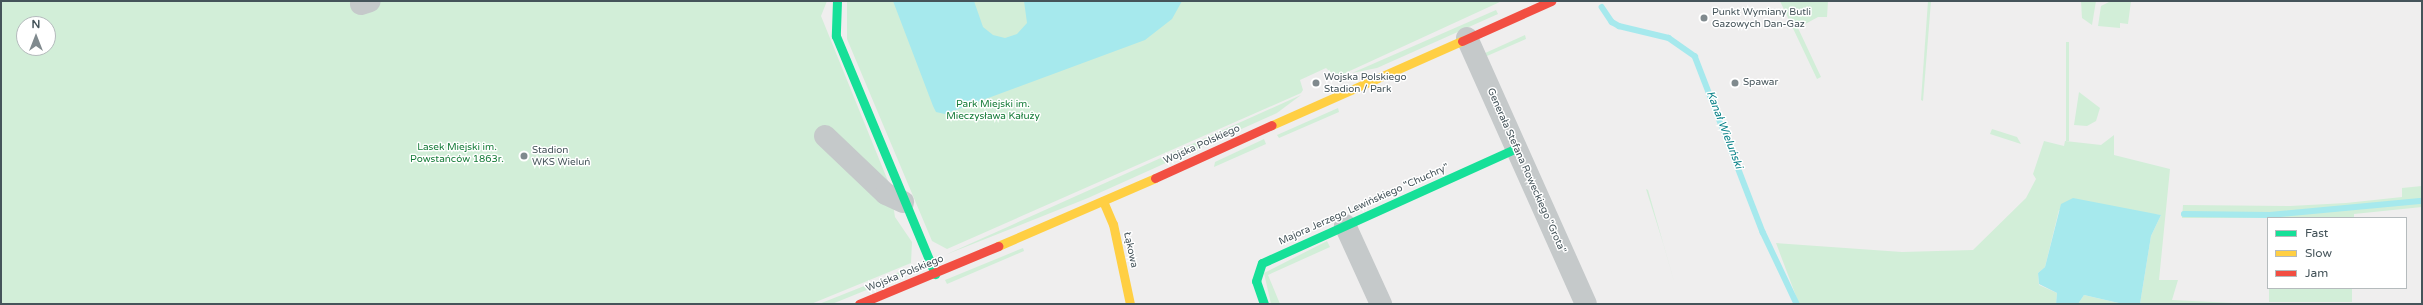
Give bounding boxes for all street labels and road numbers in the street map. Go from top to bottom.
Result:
street label: Generała Stefana Roweckiego "Grota" [1484,86,1568,256]
street label: Wojska Polskiego [1162,123,1242,167]
street label: Majora Jerzego Lewińskiego "Chuchry" [1277,162,1451,248]
street label: Łąkowa [1120,231,1140,269]
street label: Wojska Polskiego [864,253,946,295]

